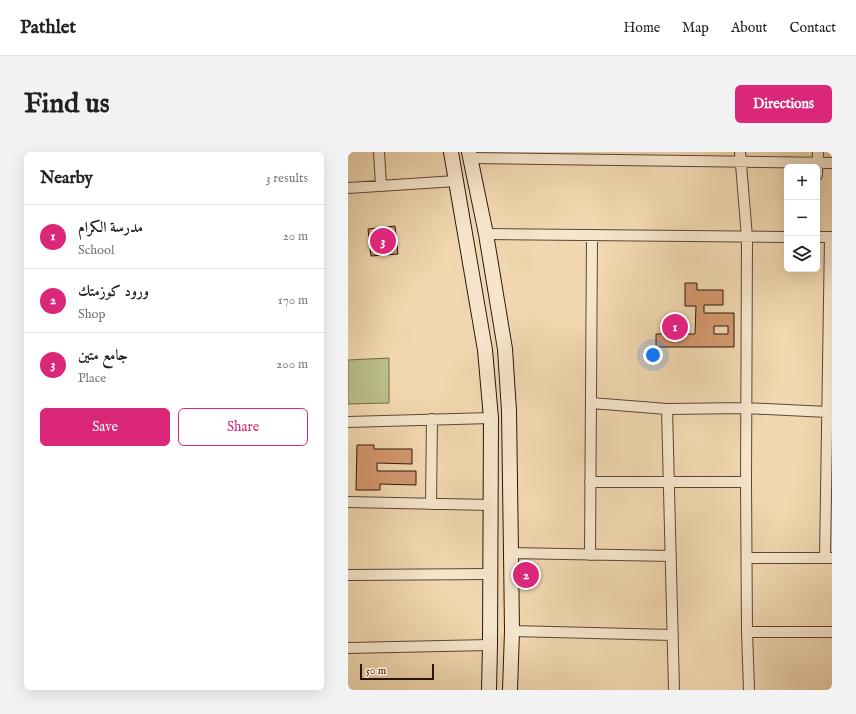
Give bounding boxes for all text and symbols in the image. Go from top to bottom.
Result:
text: Pathlet [20,16,76,40]
text: Home [624,19,660,37]
text: Map [682,19,709,37]
text: About [731,19,767,37]
text: Contact [789,19,836,37]
button: Directions [735,85,832,123]
text: Find us [24,87,110,122]
map controls [784,164,820,272]
button: + [784,164,820,200]
text: Nearby [40,168,93,189]
text: 3 results [266,170,308,187]
button: − [784,200,820,236]
text: مدرسة الكرام [78,218,143,237]
pin: 3 [370,226,396,256]
text: 1 [51,228,55,245]
text: 20 m [283,228,308,245]
button: layers [784,236,820,272]
text: School [78,242,115,259]
text: ورود كوزمتك [78,282,149,301]
text: 2 [50,292,56,309]
text: 170 m [278,292,308,309]
text: Shop [78,306,106,323]
pin: 1 [662,312,688,342]
your location [643,345,663,365]
text: جامع متين [78,346,128,365]
text: 3 [51,356,55,373]
text: 200 m [276,356,308,373]
text: Place [78,370,106,387]
button: Save [40,408,170,446]
button: Share [178,408,308,446]
pin: 2 [513,560,539,590]
scale bar [360,662,434,681]
text: 50 m [366,664,386,678]

